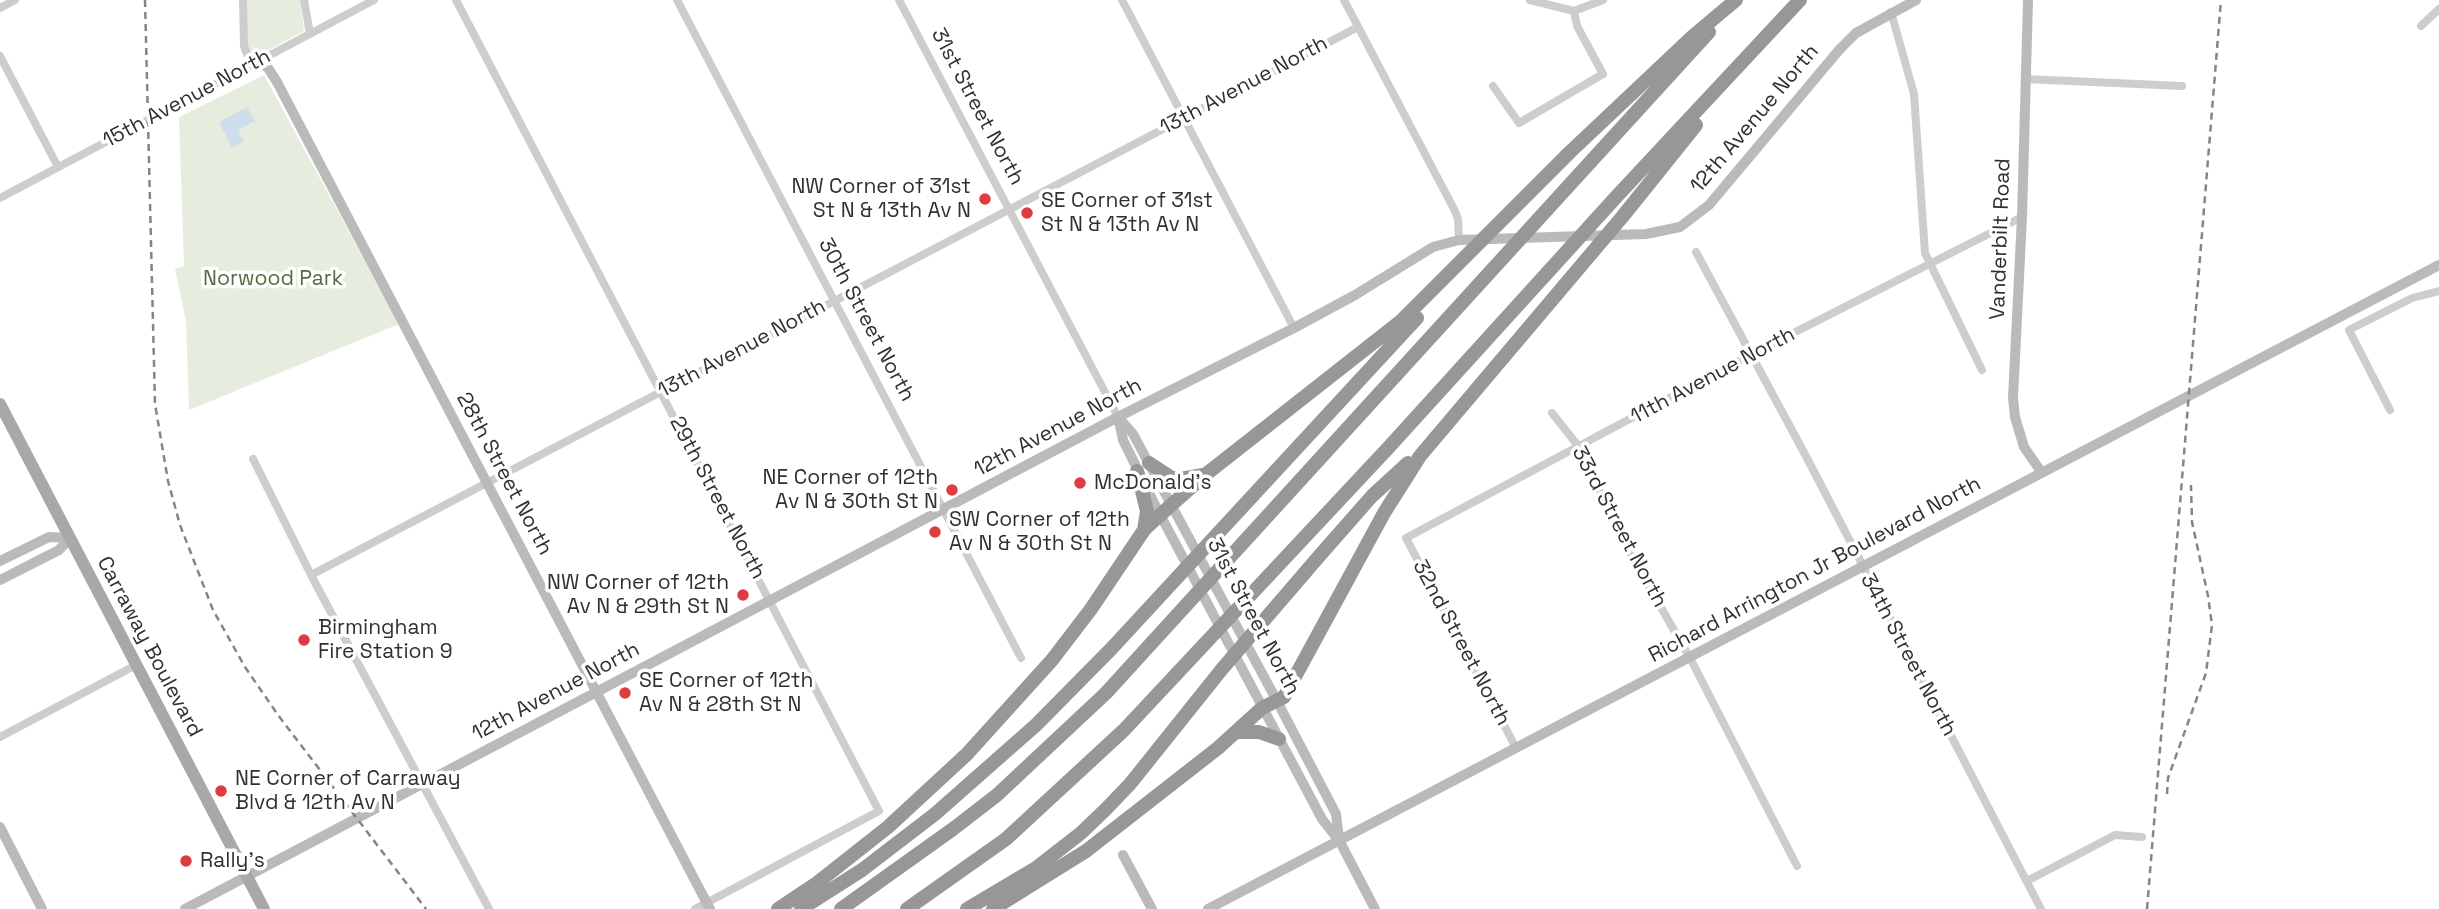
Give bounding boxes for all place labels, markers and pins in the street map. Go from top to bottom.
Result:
place label: NW Corner of 31st St N & 13th Av N [791,174,971,224]
place label: SE Corner of 31st St N & 13th Av N [1041,188,1213,238]
marker: NW Corner of 31st St N & 13th Av N [977,191,993,207]
marker: SE Corner of 31st St N & 13th Av N [1019,205,1035,221]
place label: NE Corner of 12th Av N & 30th St N [763,465,938,515]
place label: McDonald's [1094,470,1212,496]
marker: McDonald's [1072,475,1088,491]
marker: NE Corner of 12th Av N & 30th St N [944,482,960,498]
place label: SW Corner of 12th Av N & 30th St N [949,507,1130,557]
marker: SW Corner of 12th Av N & 30th St N [927,524,943,540]
place label: NW Corner of 12th Av N & 29th St N [547,570,729,620]
marker: NW Corner of 12th Av N & 29th St N [735,587,751,603]
place label: Birmingham Fire Station 9 [318,615,453,665]
marker: Birmingham Fire Station 9 [296,632,312,648]
place label: SE Corner of 12th Av N & 28th St N [639,668,813,718]
marker: SE Corner of 12th Av N & 28th St N [617,685,633,701]
place label: NE Corner of Carraway Blvd & 12th Av N [235,766,461,816]
marker: NE Corner of Carraway Blvd & 12th Av N [213,783,229,799]
place label: Rally's [200,848,265,874]
marker: Rally's [178,853,194,869]

